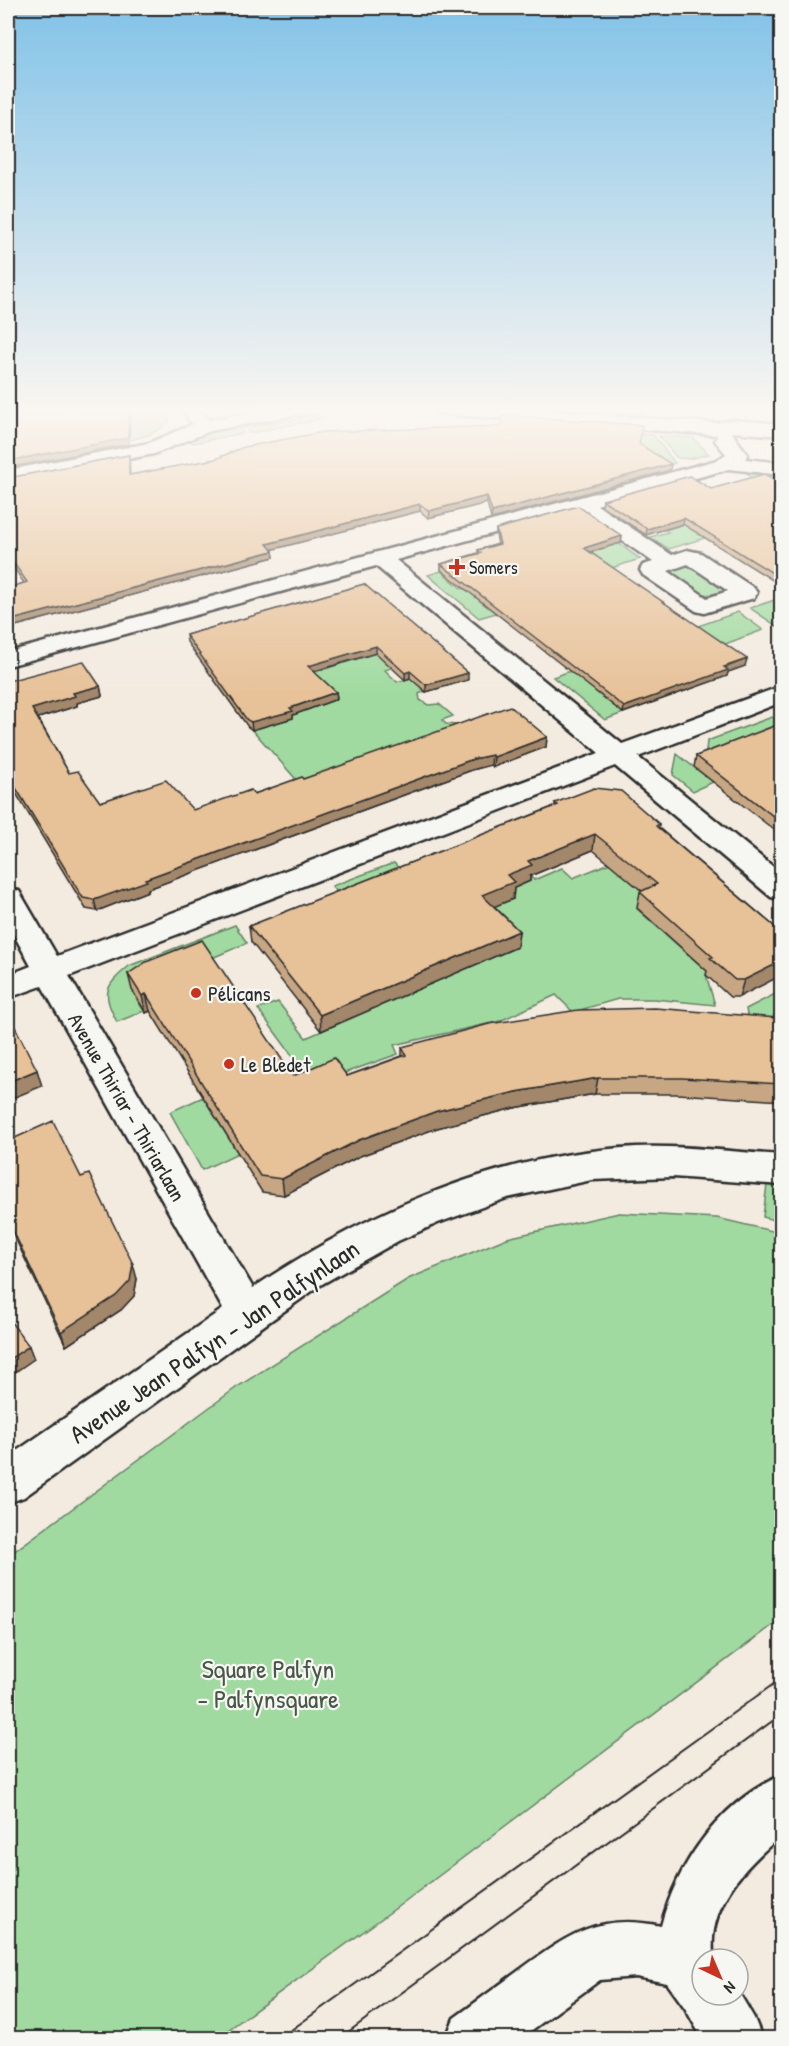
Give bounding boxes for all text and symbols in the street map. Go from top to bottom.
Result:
place label: Somers [469,555,518,580]
marker: Somers [450,560,464,574]
place label: Pélicans [208,979,271,1008]
marker: Pélicans [189,986,203,1000]
street label: Avenue Thiriar - Thiriarlaan [61,1008,193,1206]
place label: Le Bledet [241,1050,311,1079]
marker: Le Bledet [222,1057,236,1071]
street label: Avenue Jean Palfyn - Jan Palfynlaan [62,1231,366,1451]
park label: Square Palfyn - Palfynsquare [197,1651,339,1716]
north arrow [690,1947,750,2007]
text: N [719,1977,741,1999]

